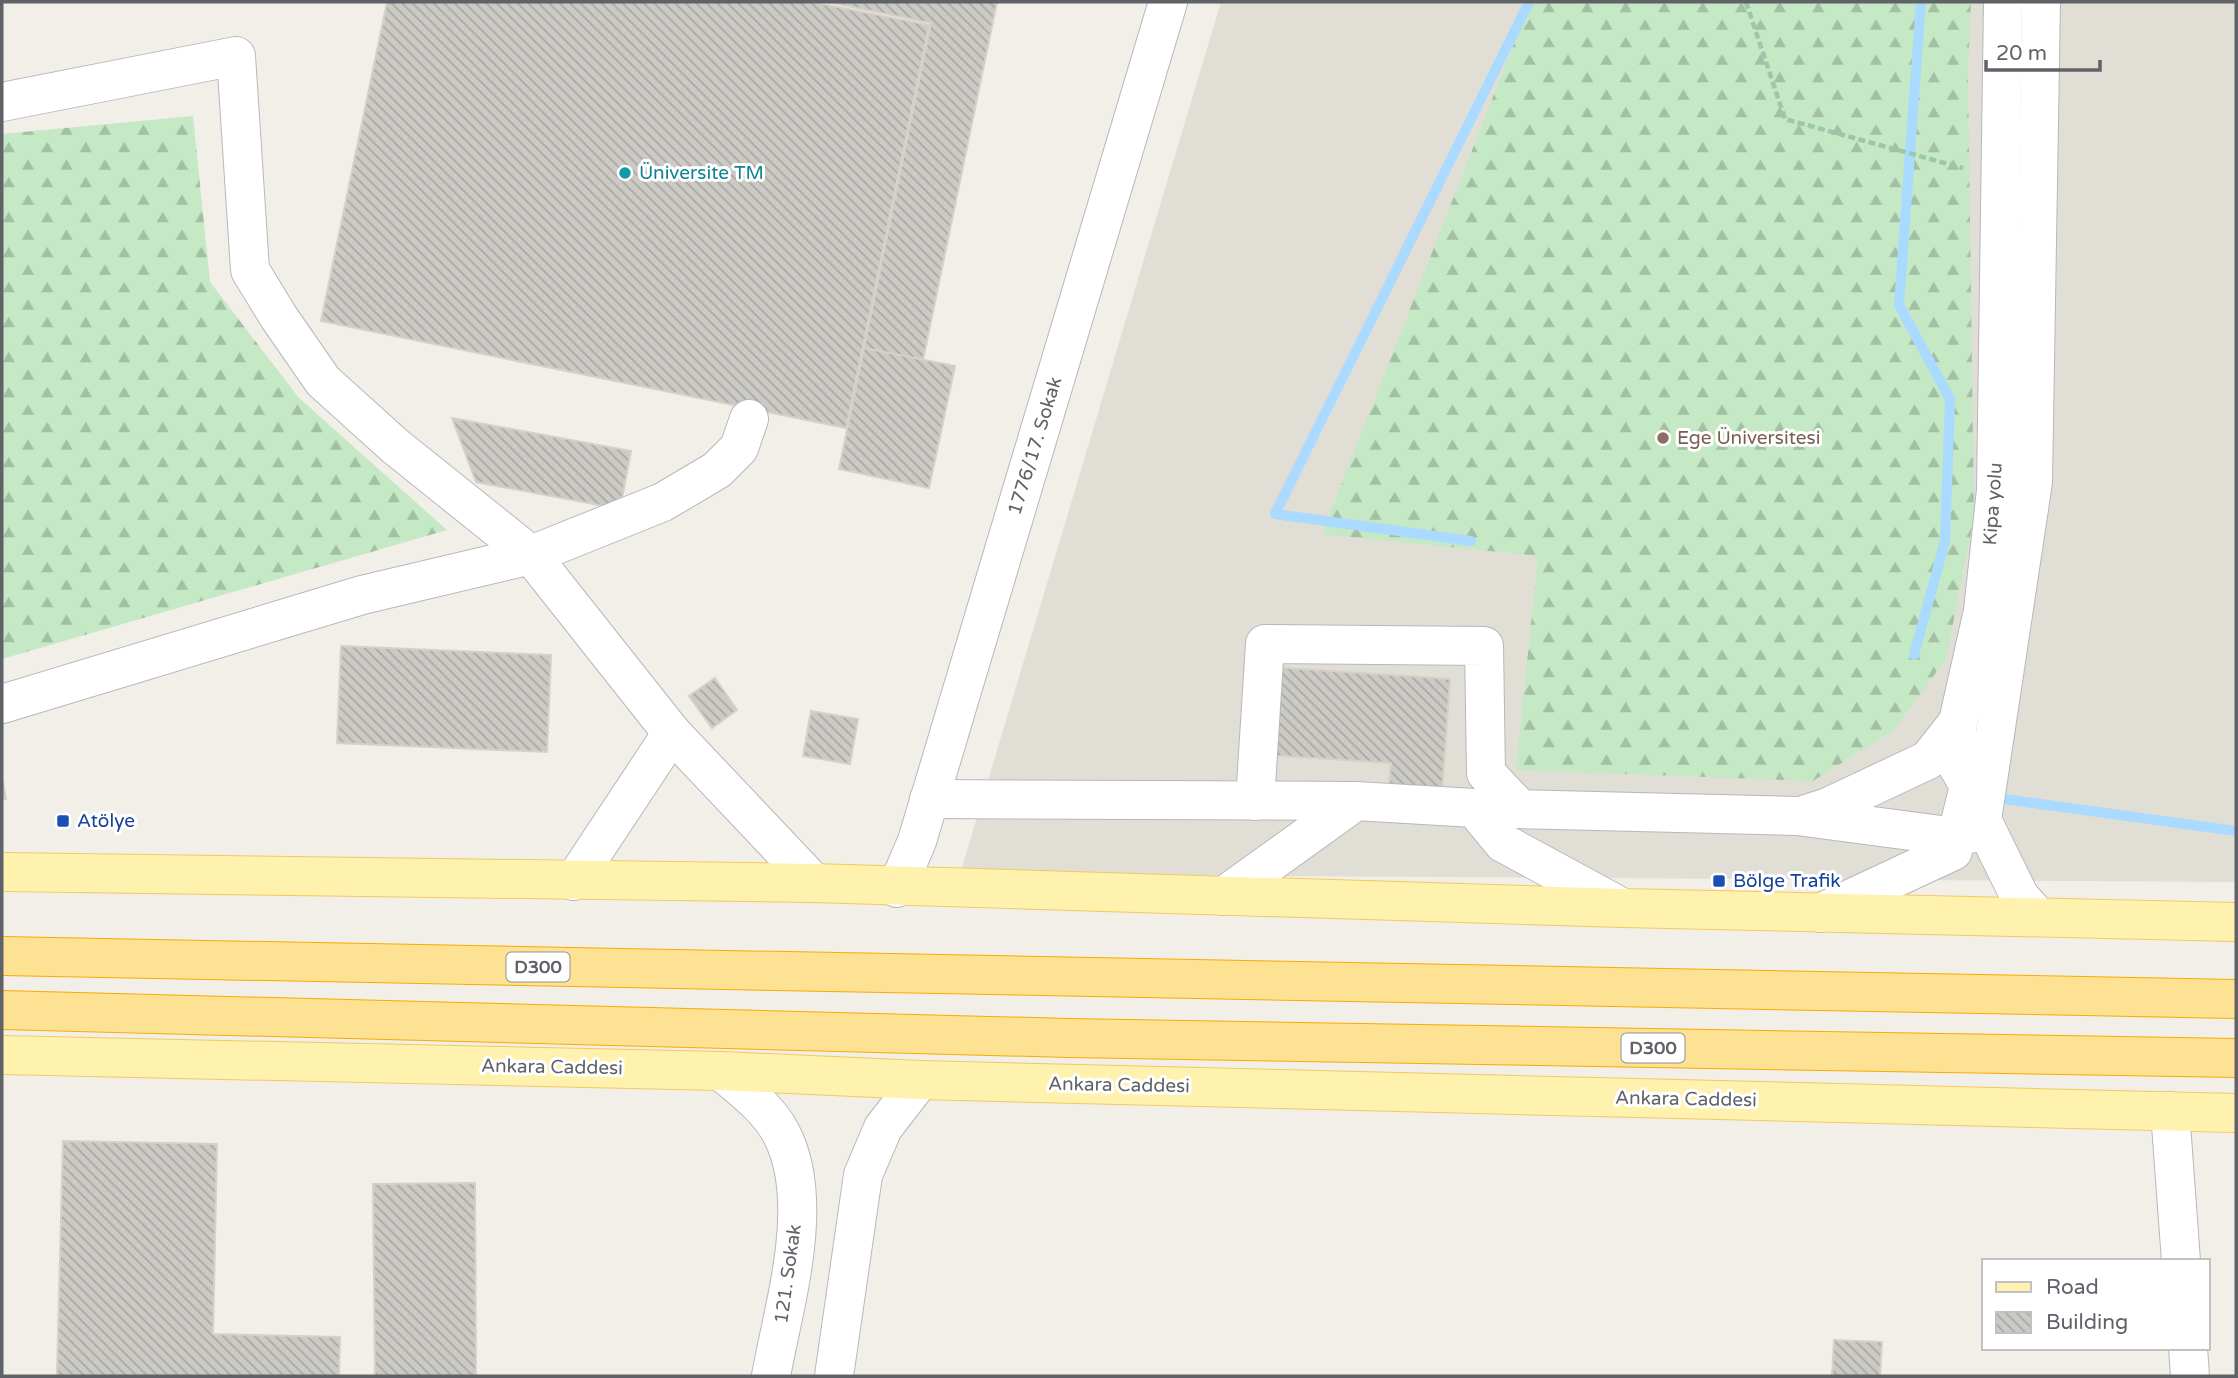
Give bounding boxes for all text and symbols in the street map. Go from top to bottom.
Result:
scale bar [1986,28,2100,72]
text: 20 m [1996,41,2047,66]
place label: Üniversite TM [639,162,764,184]
marker: Üniversite TM [617,165,633,181]
street label: 1776/17. Sokak [1004,374,1066,518]
place label: Ege Üniversitesi [1677,427,1820,449]
marker: Ege Üniversitesi [1655,430,1671,446]
street label: Kipa yolu [1979,462,2007,546]
place label: Atölye [77,810,135,832]
marker: Atölye [55,813,71,829]
place label: Bölge Trafik [1733,870,1841,892]
marker: Bölge Trafik [1711,873,1727,889]
road number: D300 [506,952,570,982]
road number: D300 [1622,1034,1684,1063]
street label: Ankara Caddesi [481,1055,623,1079]
street label: Ankara Caddesi [1048,1073,1190,1097]
street label: Ankara Caddesi [1615,1087,1757,1111]
street label: 121. Sokak [770,1223,806,1325]
legend [1982,1259,2210,1350]
text: Road [2046,1275,2099,1300]
text: Building [2046,1310,2128,1335]

